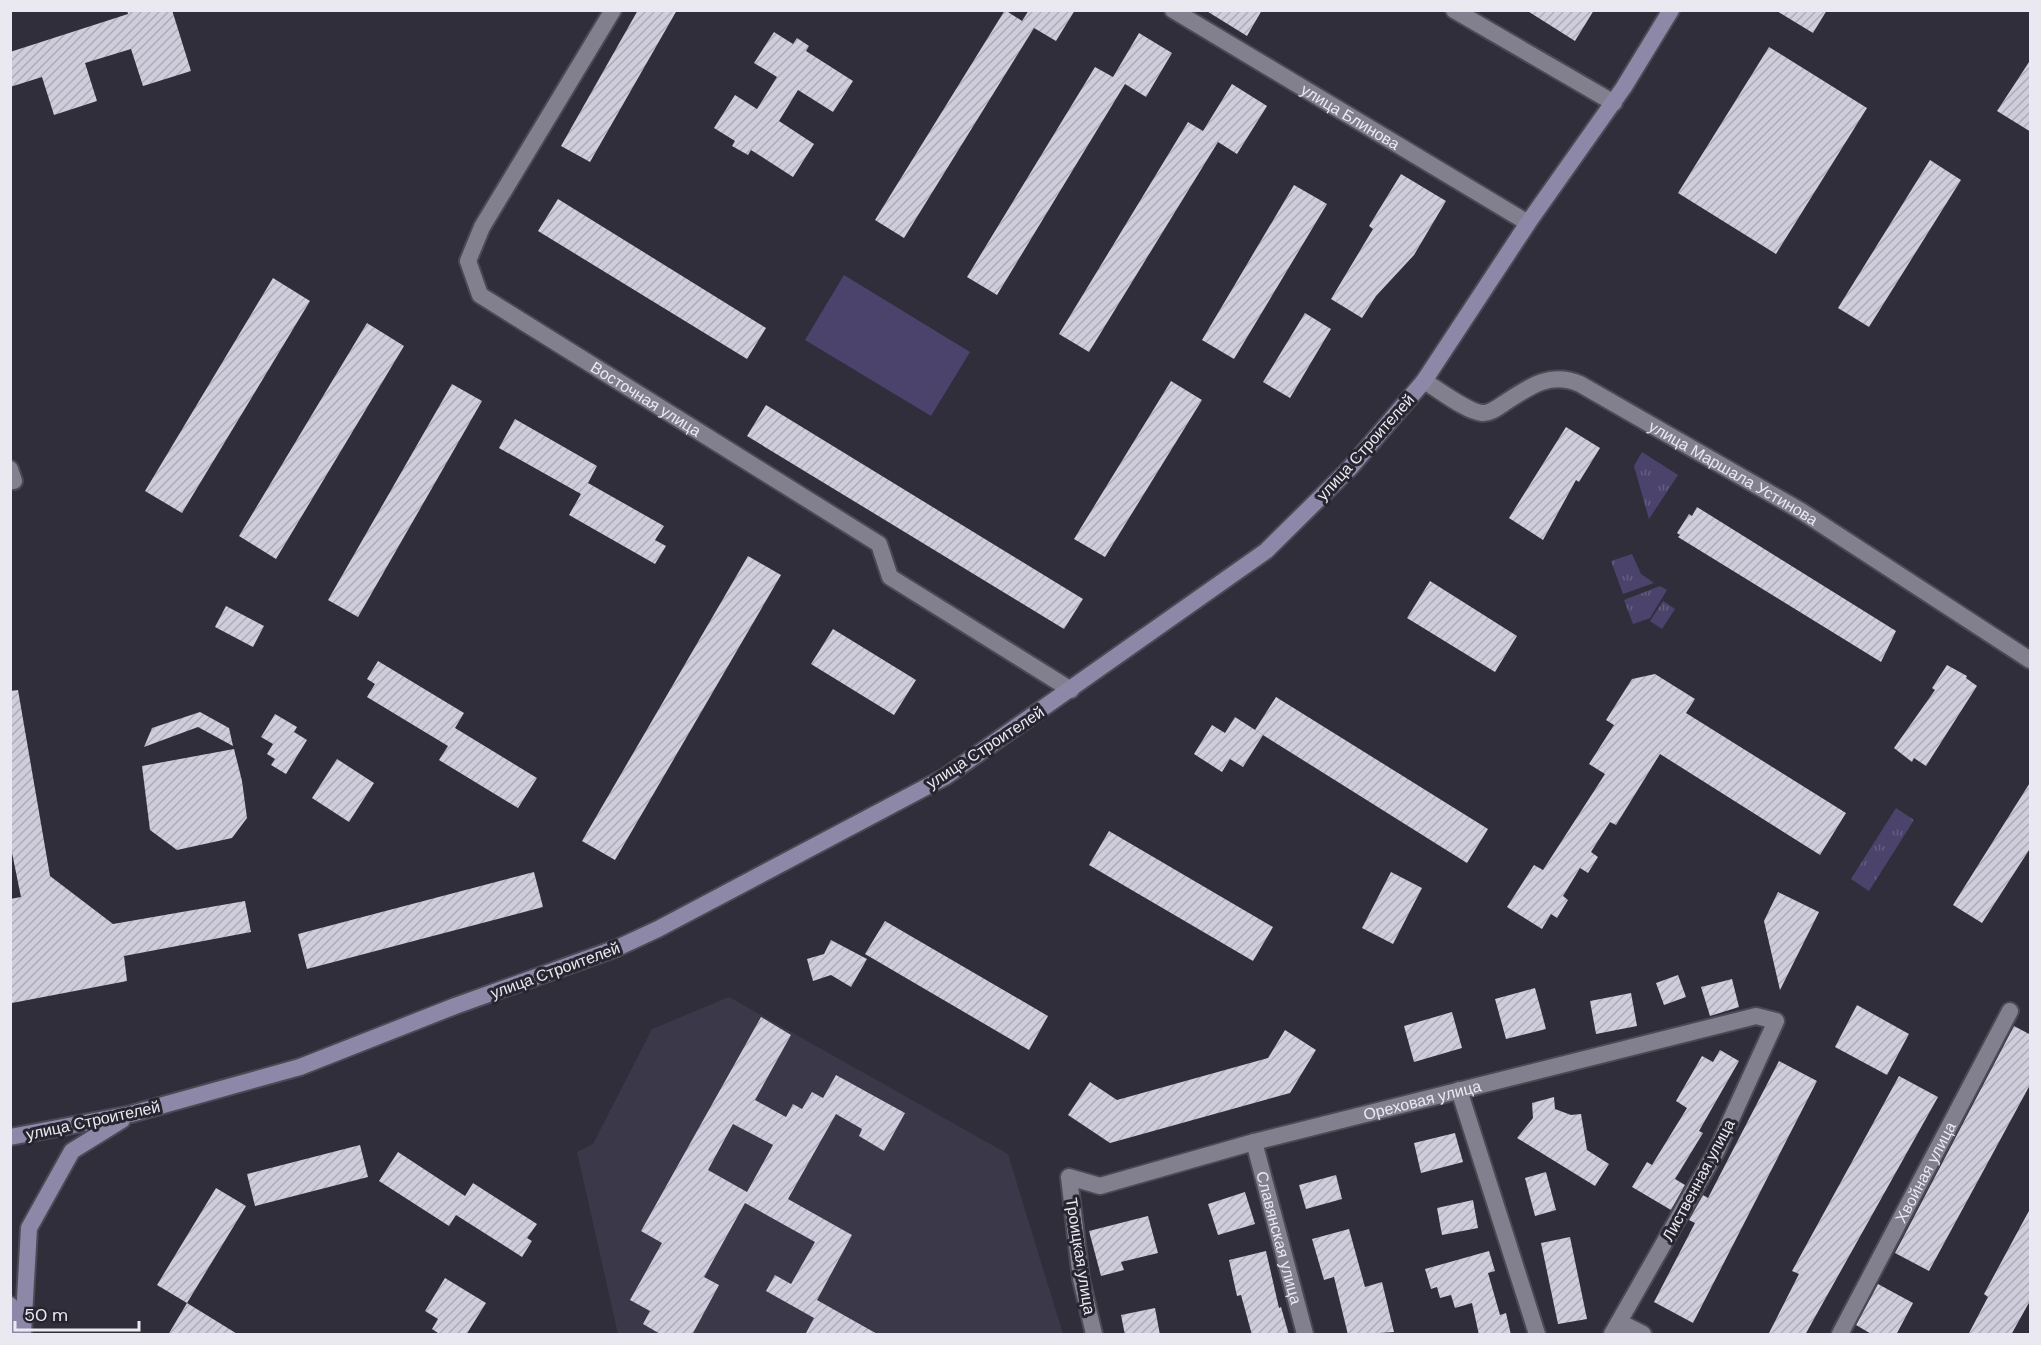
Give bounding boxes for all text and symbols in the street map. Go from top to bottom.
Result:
street label: улица Блинова [1297,79,1404,155]
street label: Восточная улица [587,357,705,441]
street label: улица Строителей [1312,390,1419,505]
street label: улица Маршала Устинова [1645,416,1822,530]
street label: улица Строителей [922,701,1048,793]
street label: улица Строителей [487,937,623,1004]
street label: Ореховая улица [1361,1075,1483,1125]
street label: улица Строителей [24,1096,162,1145]
street label: Лиственная улица [1657,1115,1740,1245]
street label: Хвойная улица [1890,1118,1961,1227]
street label: Славянская улица [1251,1169,1307,1307]
street label: Троицкая улица [1061,1196,1100,1316]
scale bar [15,1294,140,1332]
text: 50 m [24,1303,68,1327]

